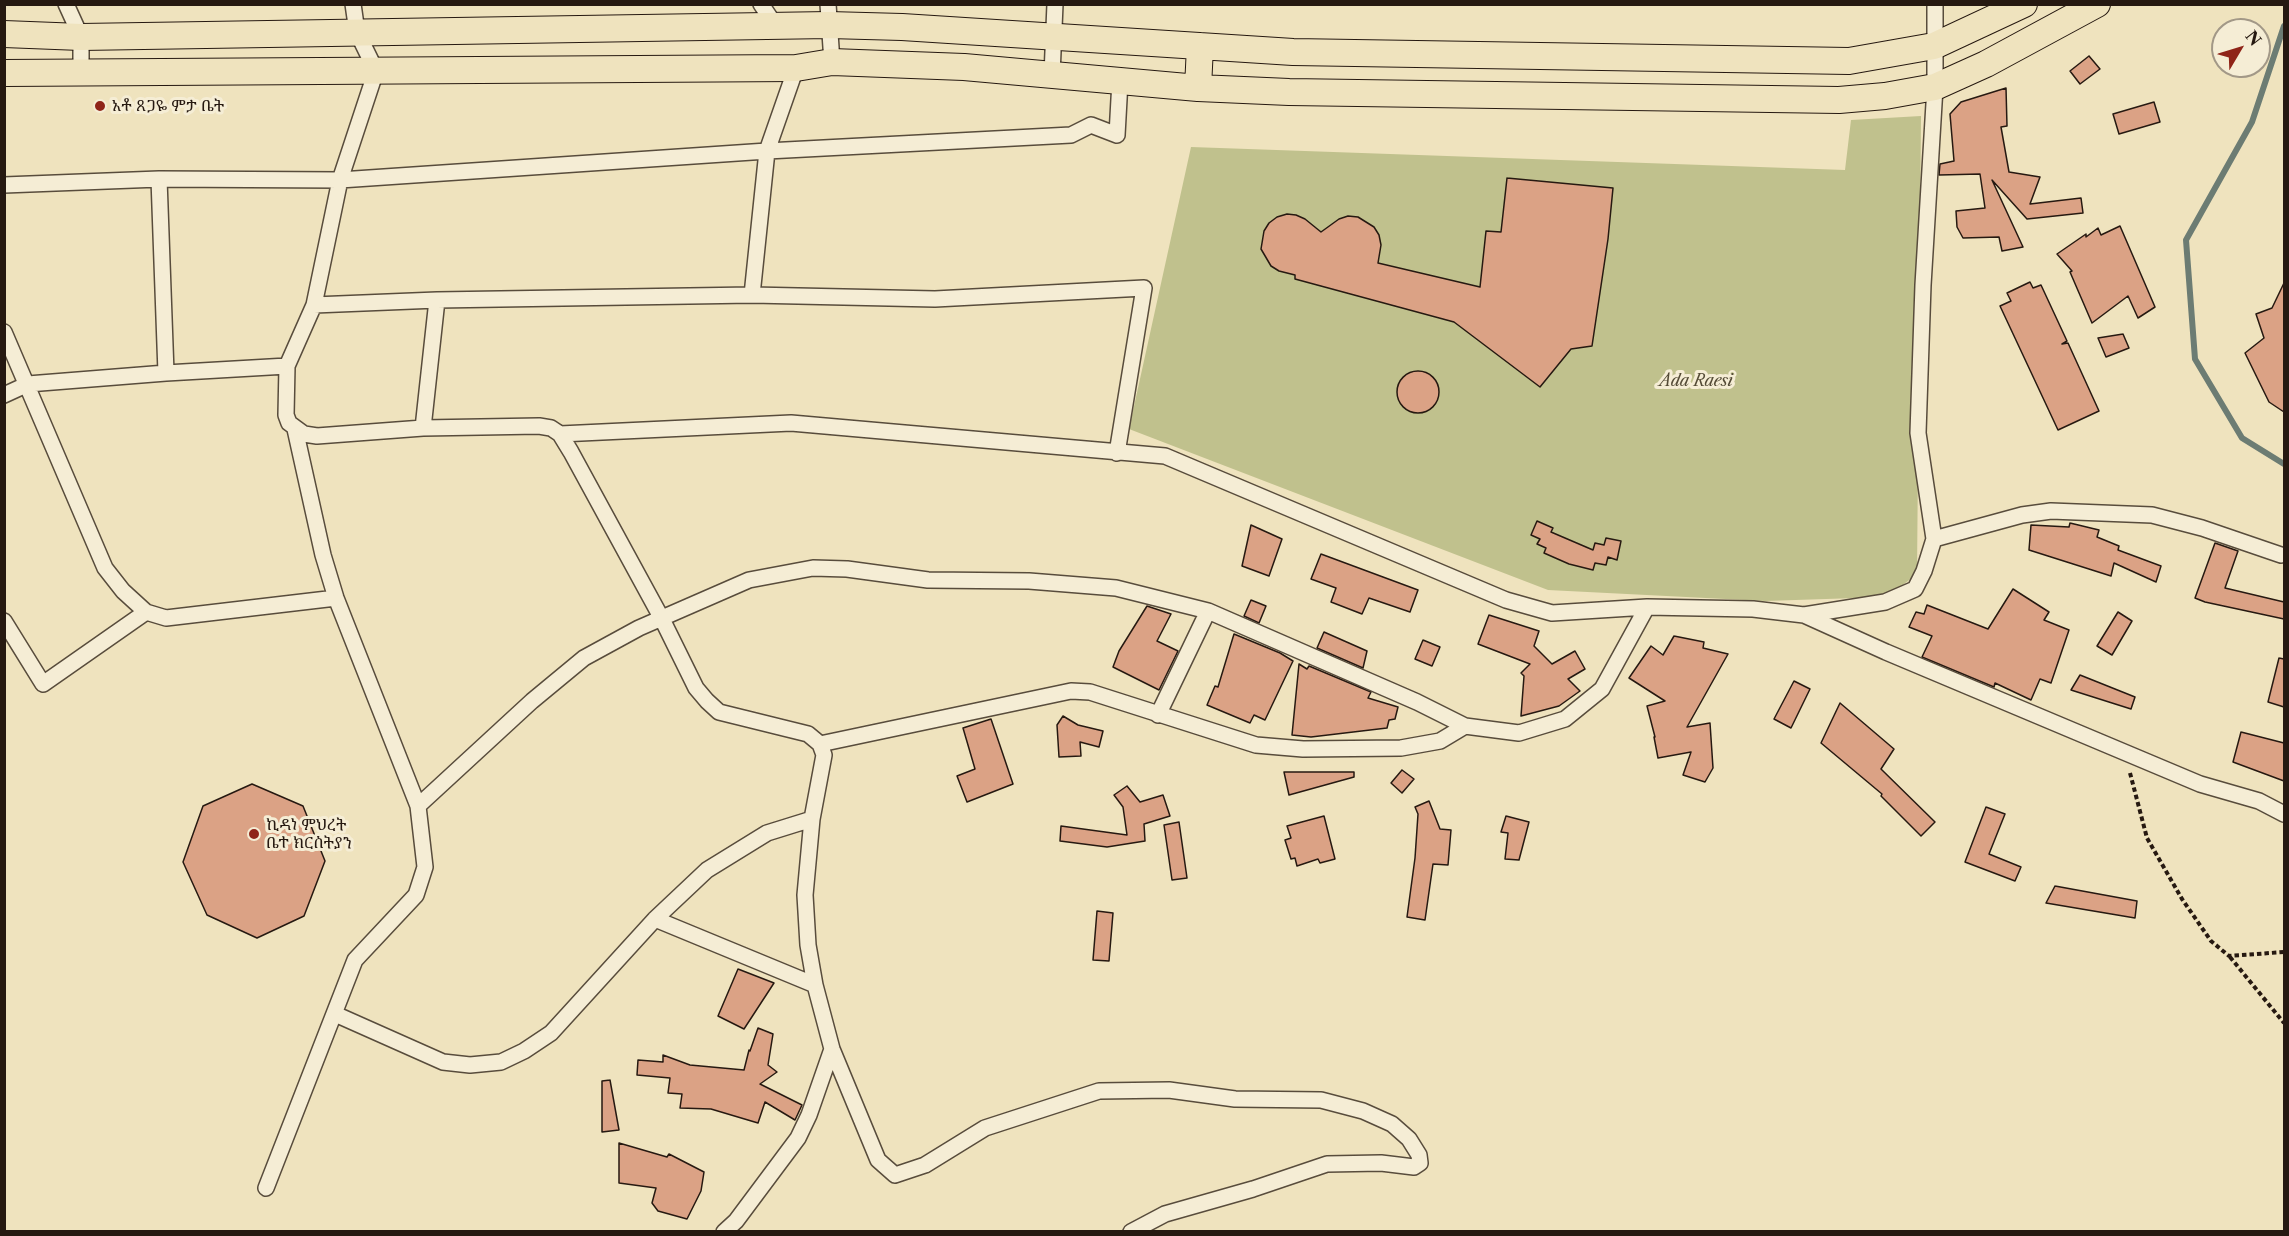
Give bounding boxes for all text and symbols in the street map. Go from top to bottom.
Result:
north arrow [2211,18,2271,78]
text: N [2241,27,2266,50]
place label: አቶ ጸጋዬ ምታ ቤት [112,96,224,116]
marker: አቶ ጸጋዬ ምታ ቤት [93,99,107,113]
park label: Ada Raesi [1659,371,1733,391]
place label: ኪዳነ ምህረት ቤተ ክርስትያን [266,815,352,853]
marker: ኪዳነ ምህረት ቤተ ክርስትያን [247,827,261,841]

